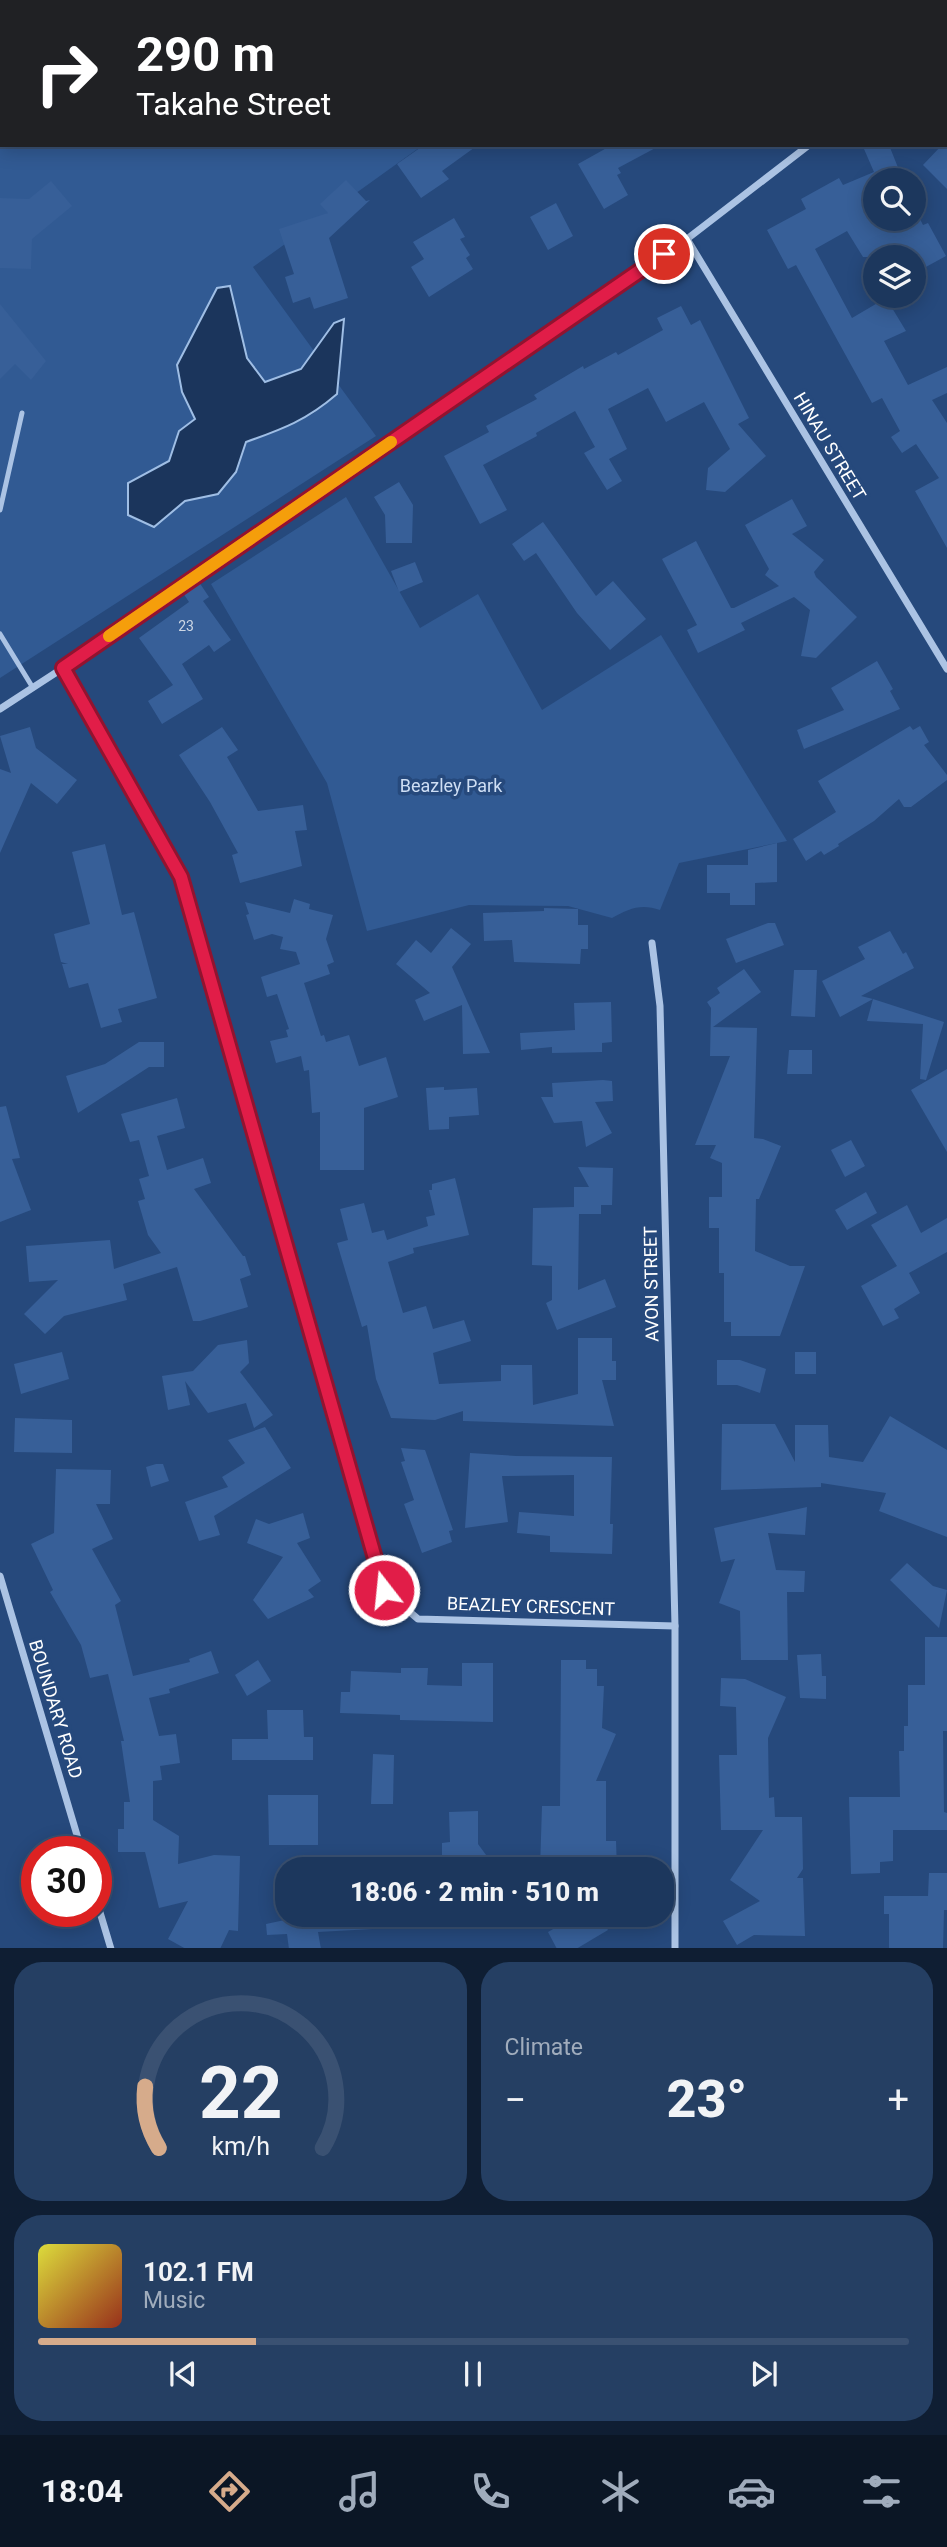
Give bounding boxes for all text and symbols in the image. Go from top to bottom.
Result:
text: 290 m [136,26,275,83]
icon: right [21,28,112,119]
text: Takahe Street [136,85,331,123]
map controls [863,168,926,308]
button: search [863,168,926,231]
pin [634,224,694,284]
icon: arrive [645,235,683,273]
button: layers [863,245,926,308]
street label: HINAU STREET [789,388,871,504]
house number: 23 [178,618,194,634]
park label: Beazley Park [400,775,503,796]
street label: AVON STREET [639,1226,663,1342]
position arrow [347,1553,421,1627]
street label: BEAZLEY CRESCENT [447,1593,616,1619]
street label: BOUNDARY ROAD [25,1637,87,1781]
speed limit sign: 30 [21,1836,112,1927]
text: 18:06 · 2 min · 510 m [350,1877,599,1907]
text: Climate [505,2034,583,2061]
text: 22 [198,2050,282,2136]
text: 23° [667,2069,747,2130]
text: − [505,2078,526,2122]
text: + [887,2078,909,2122]
text: km/h [211,2131,270,2160]
text: 102.1 FM [143,2257,254,2287]
text: Music [143,2287,205,2314]
icon: previous [164,2355,202,2393]
icon: pause [454,2355,492,2393]
icon: next [745,2355,783,2393]
icon: directions [205,2467,254,2516]
icon: music [335,2467,384,2516]
icon: phone [466,2467,515,2516]
icon: climate [596,2467,645,2516]
icon: car [727,2467,776,2516]
icon: filters [857,2467,906,2516]
text: 18:04 [41,2472,123,2510]

